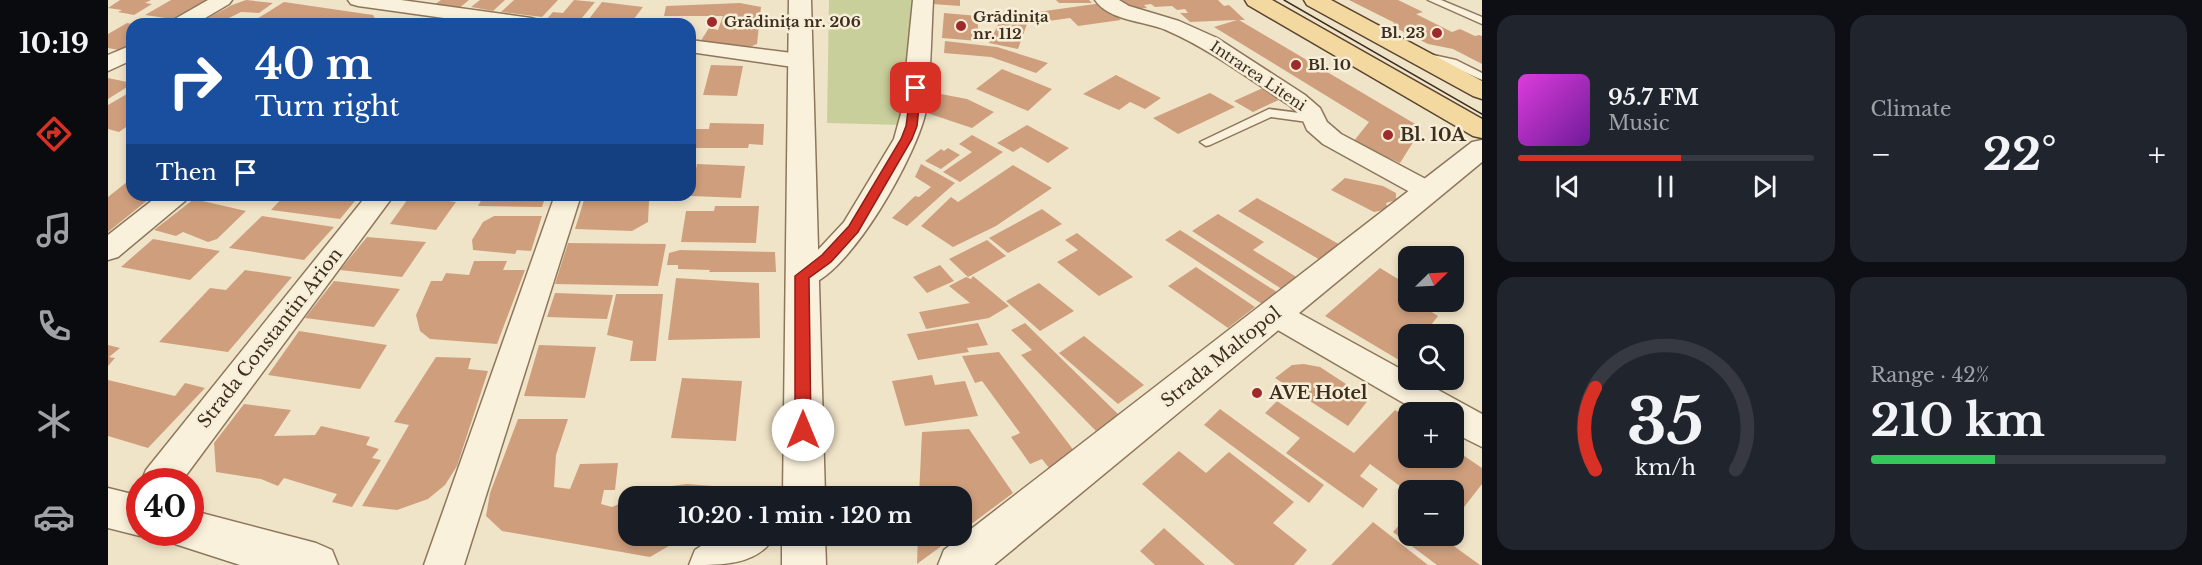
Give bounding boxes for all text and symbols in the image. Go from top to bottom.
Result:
place label: Grădinița nr. 112 [973,7,1049,43]
place label: Grădinița nr. 206 [724,12,861,31]
marker: Grădinița nr. 206 [705,15,719,29]
marker: Grădinița nr. 112 [954,19,968,33]
place label: Bl. 23 [1381,23,1425,42]
marker: Bl. 23 [1430,26,1444,40]
text: 10:19 [19,27,89,60]
street label: Intrarea Liteni [1207,37,1310,115]
text: 40 m [255,38,372,90]
icon: right [156,42,234,120]
place label: Bl. 10 [1308,55,1351,74]
marker: Bl. 10 [1289,58,1303,72]
pin [890,62,941,113]
icon: arrive [899,71,932,104]
text: 95.7 FM [1608,84,1699,111]
text: Turn right [255,90,399,123]
text: Climate [1871,97,1951,121]
text: Music [1608,111,1669,135]
icon: directions [33,113,75,155]
place label: Bl. 10A [1400,124,1467,146]
text: 22° [1983,126,2056,182]
marker: Bl. 10A [1381,128,1395,142]
text: − [1871,134,1891,175]
text: + [2148,134,2166,175]
icon: arrive [229,156,262,189]
text: Then [156,159,217,186]
icon: previous [1551,170,1584,203]
icon: pause [1649,170,1682,203]
icon: next [1748,170,1781,203]
icon: music [33,209,75,251]
street label: Strada Constantin Arion [193,244,347,432]
north arrow [1398,246,1464,312]
map controls [1398,246,1464,546]
street label: Strada Maltopol [1157,302,1285,412]
icon: phone [33,305,75,347]
button: search [1398,324,1464,390]
text: Range · 42% [1871,363,1989,387]
place label: AVE Hotel [1268,382,1368,404]
text: 35 [1627,383,1704,461]
marker: AVE Hotel [1250,386,1264,400]
text: 210 km [1871,392,2045,448]
position arrow [771,398,835,462]
icon: climate [33,400,75,442]
button: + [1398,402,1464,468]
text: km/h [1635,455,1696,482]
speed limit sign: 40 [126,468,204,546]
button: − [1398,480,1464,546]
icon: car [33,496,75,538]
text: 10:20 · 1 min · 120 m [678,502,912,529]

